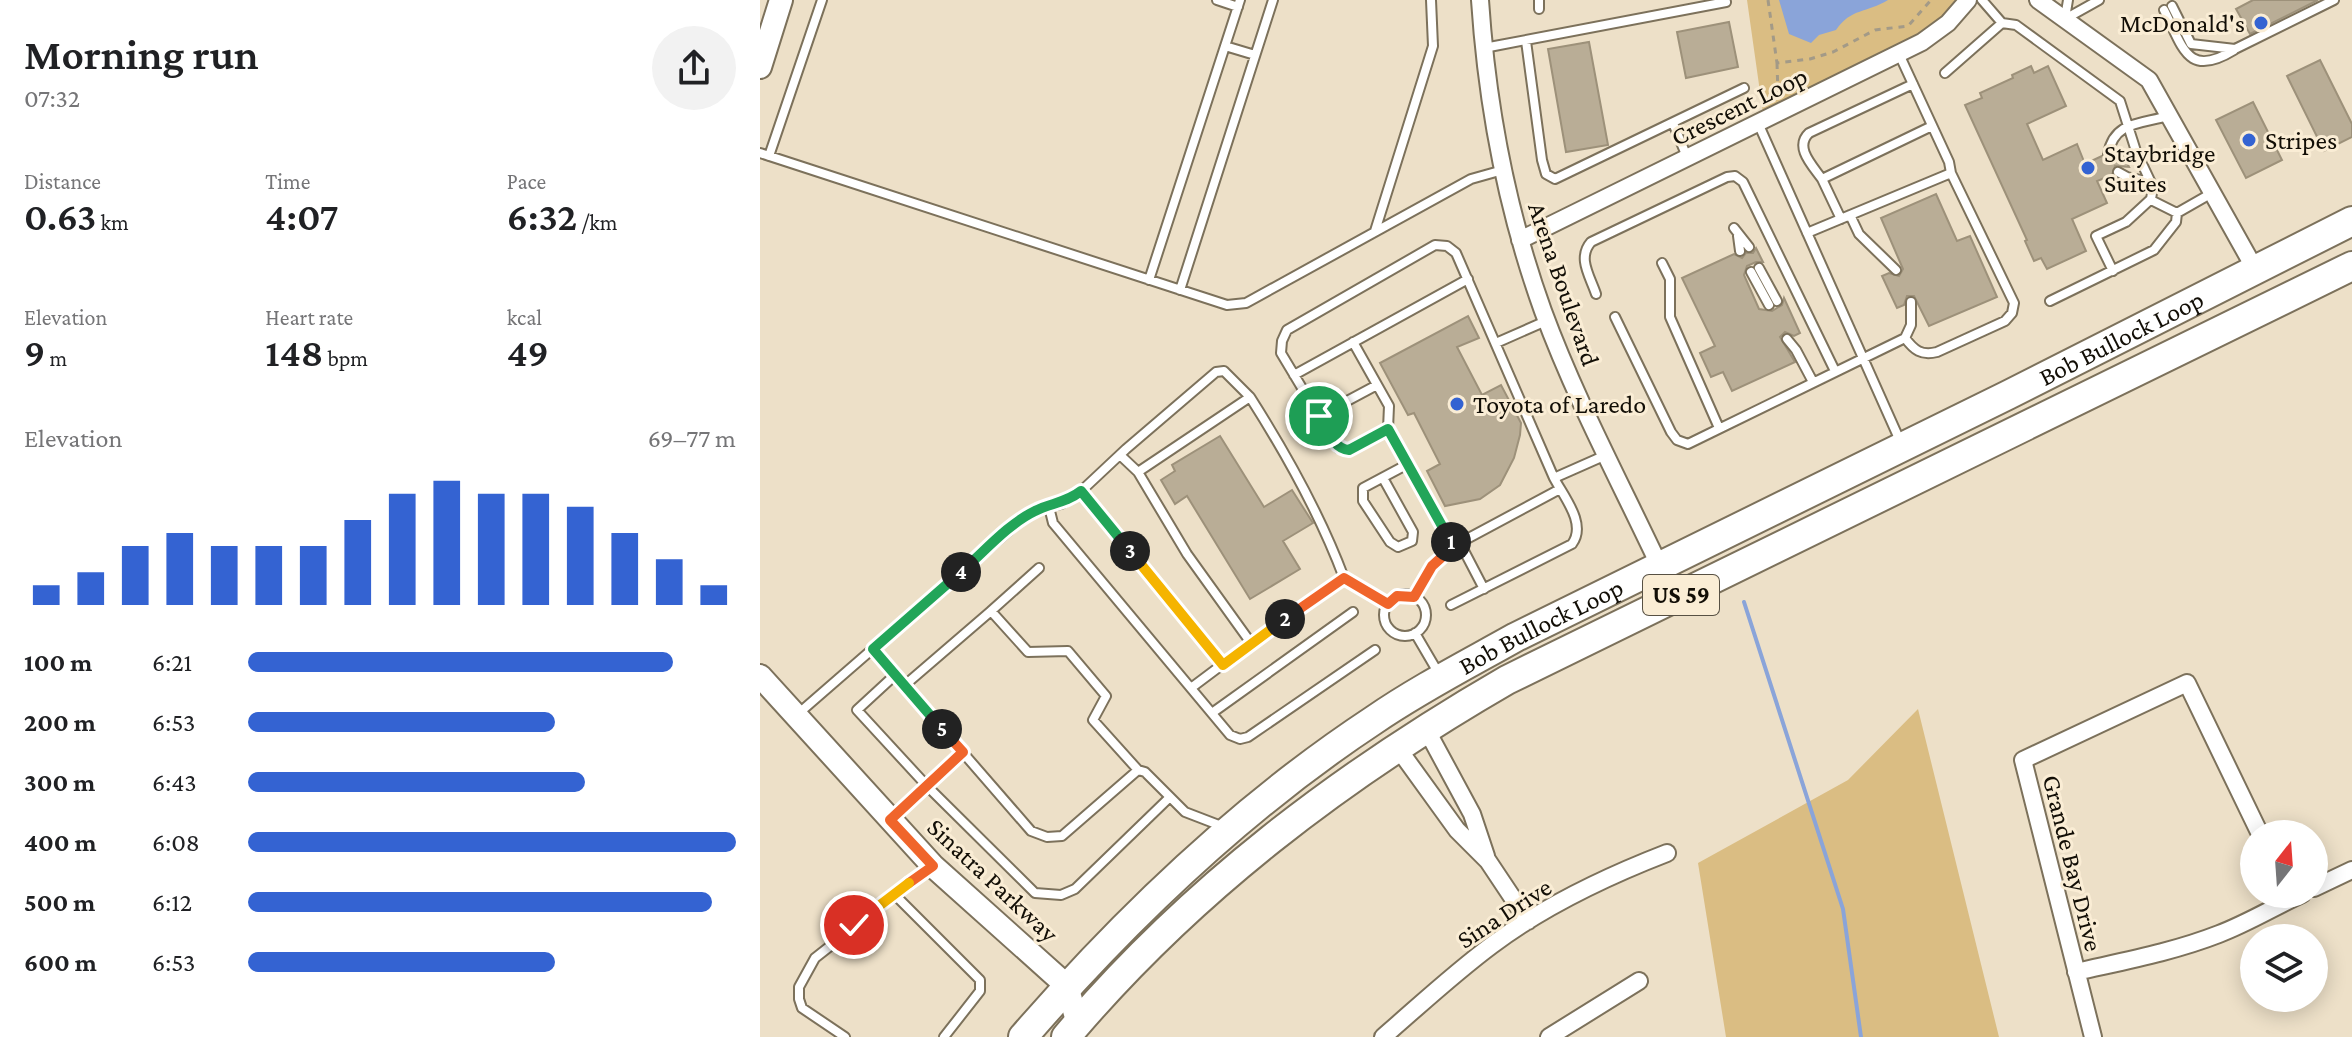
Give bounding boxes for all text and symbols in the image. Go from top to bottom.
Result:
place label: McDonald's [2120,9,2245,38]
marker: McDonald's [2252,14,2270,32]
button: share [652,26,736,110]
text: Morning run [24,30,259,78]
street label: Crescent Loop [1667,61,1812,152]
text: 07:32 [24,84,80,113]
place label: Stripes [2265,126,2337,155]
marker: Stripes [2240,131,2258,149]
place label: Staybridge Suites [2104,139,2215,198]
marker: Staybridge Suites [2079,159,2097,177]
text: Distance [24,169,101,194]
text: Time [265,169,310,194]
text: Pace [507,169,546,194]
text: 0.63 [24,194,96,239]
text: 4:07 [265,194,339,239]
text: 6:32 [507,194,577,239]
street label: Arena Boulevard [1522,199,1605,370]
text: km [96,210,129,235]
text: /km [577,210,617,235]
street label: Bob Bullock Loop [2034,285,2208,392]
text: Elevation [24,305,107,330]
text: Heart rate [265,305,353,330]
text: kcal [507,305,542,330]
text: 9 [24,330,45,375]
text: 148 [265,330,323,375]
text: 49 [507,330,549,375]
text: m [45,346,67,371]
text: bpm [323,346,368,371]
pin [1285,382,1353,450]
place label: Toyota of Laredo [1473,390,1646,419]
icon: arrive [1297,394,1341,438]
marker: Toyota of Laredo [1448,395,1466,413]
text: Elevation [24,424,122,453]
text: 69–77 m [648,424,736,453]
pin: 1 [1431,522,1471,562]
text: 1 [1447,529,1455,554]
pin: 3 [1110,531,1150,571]
text: 3 [1125,538,1135,563]
pin: 4 [941,552,981,592]
text: 4 [955,559,967,584]
street label: Bob Bullock Loop [1454,573,1628,681]
road number: US 59 [1643,575,1719,615]
pin: 2 [1265,599,1305,639]
text: 2 [1279,606,1291,631]
text: 100 m [24,648,92,677]
text: 6:21 [152,648,192,677]
text: 200 m [24,708,96,737]
text: 6:53 [152,708,195,737]
pin: 5 [922,709,962,749]
text: 5 [937,716,947,741]
text: 300 m [24,768,95,797]
text: 6:43 [152,768,197,797]
street label: Grande Bay Drive [2037,772,2108,954]
street label: Sinatra Parkway [921,813,1065,949]
north arrow [2240,820,2328,908]
map controls [2240,820,2328,1012]
text: 400 m [24,828,97,857]
text: 6:08 [152,828,200,857]
street label: Sina Drive [1452,872,1557,955]
text: 500 m [24,888,95,917]
text: 6:12 [152,888,192,917]
pin [820,891,888,959]
icon: check [832,903,876,947]
button: layers [2240,924,2328,1012]
text: 600 m [24,948,97,977]
text: 6:53 [152,948,195,977]

